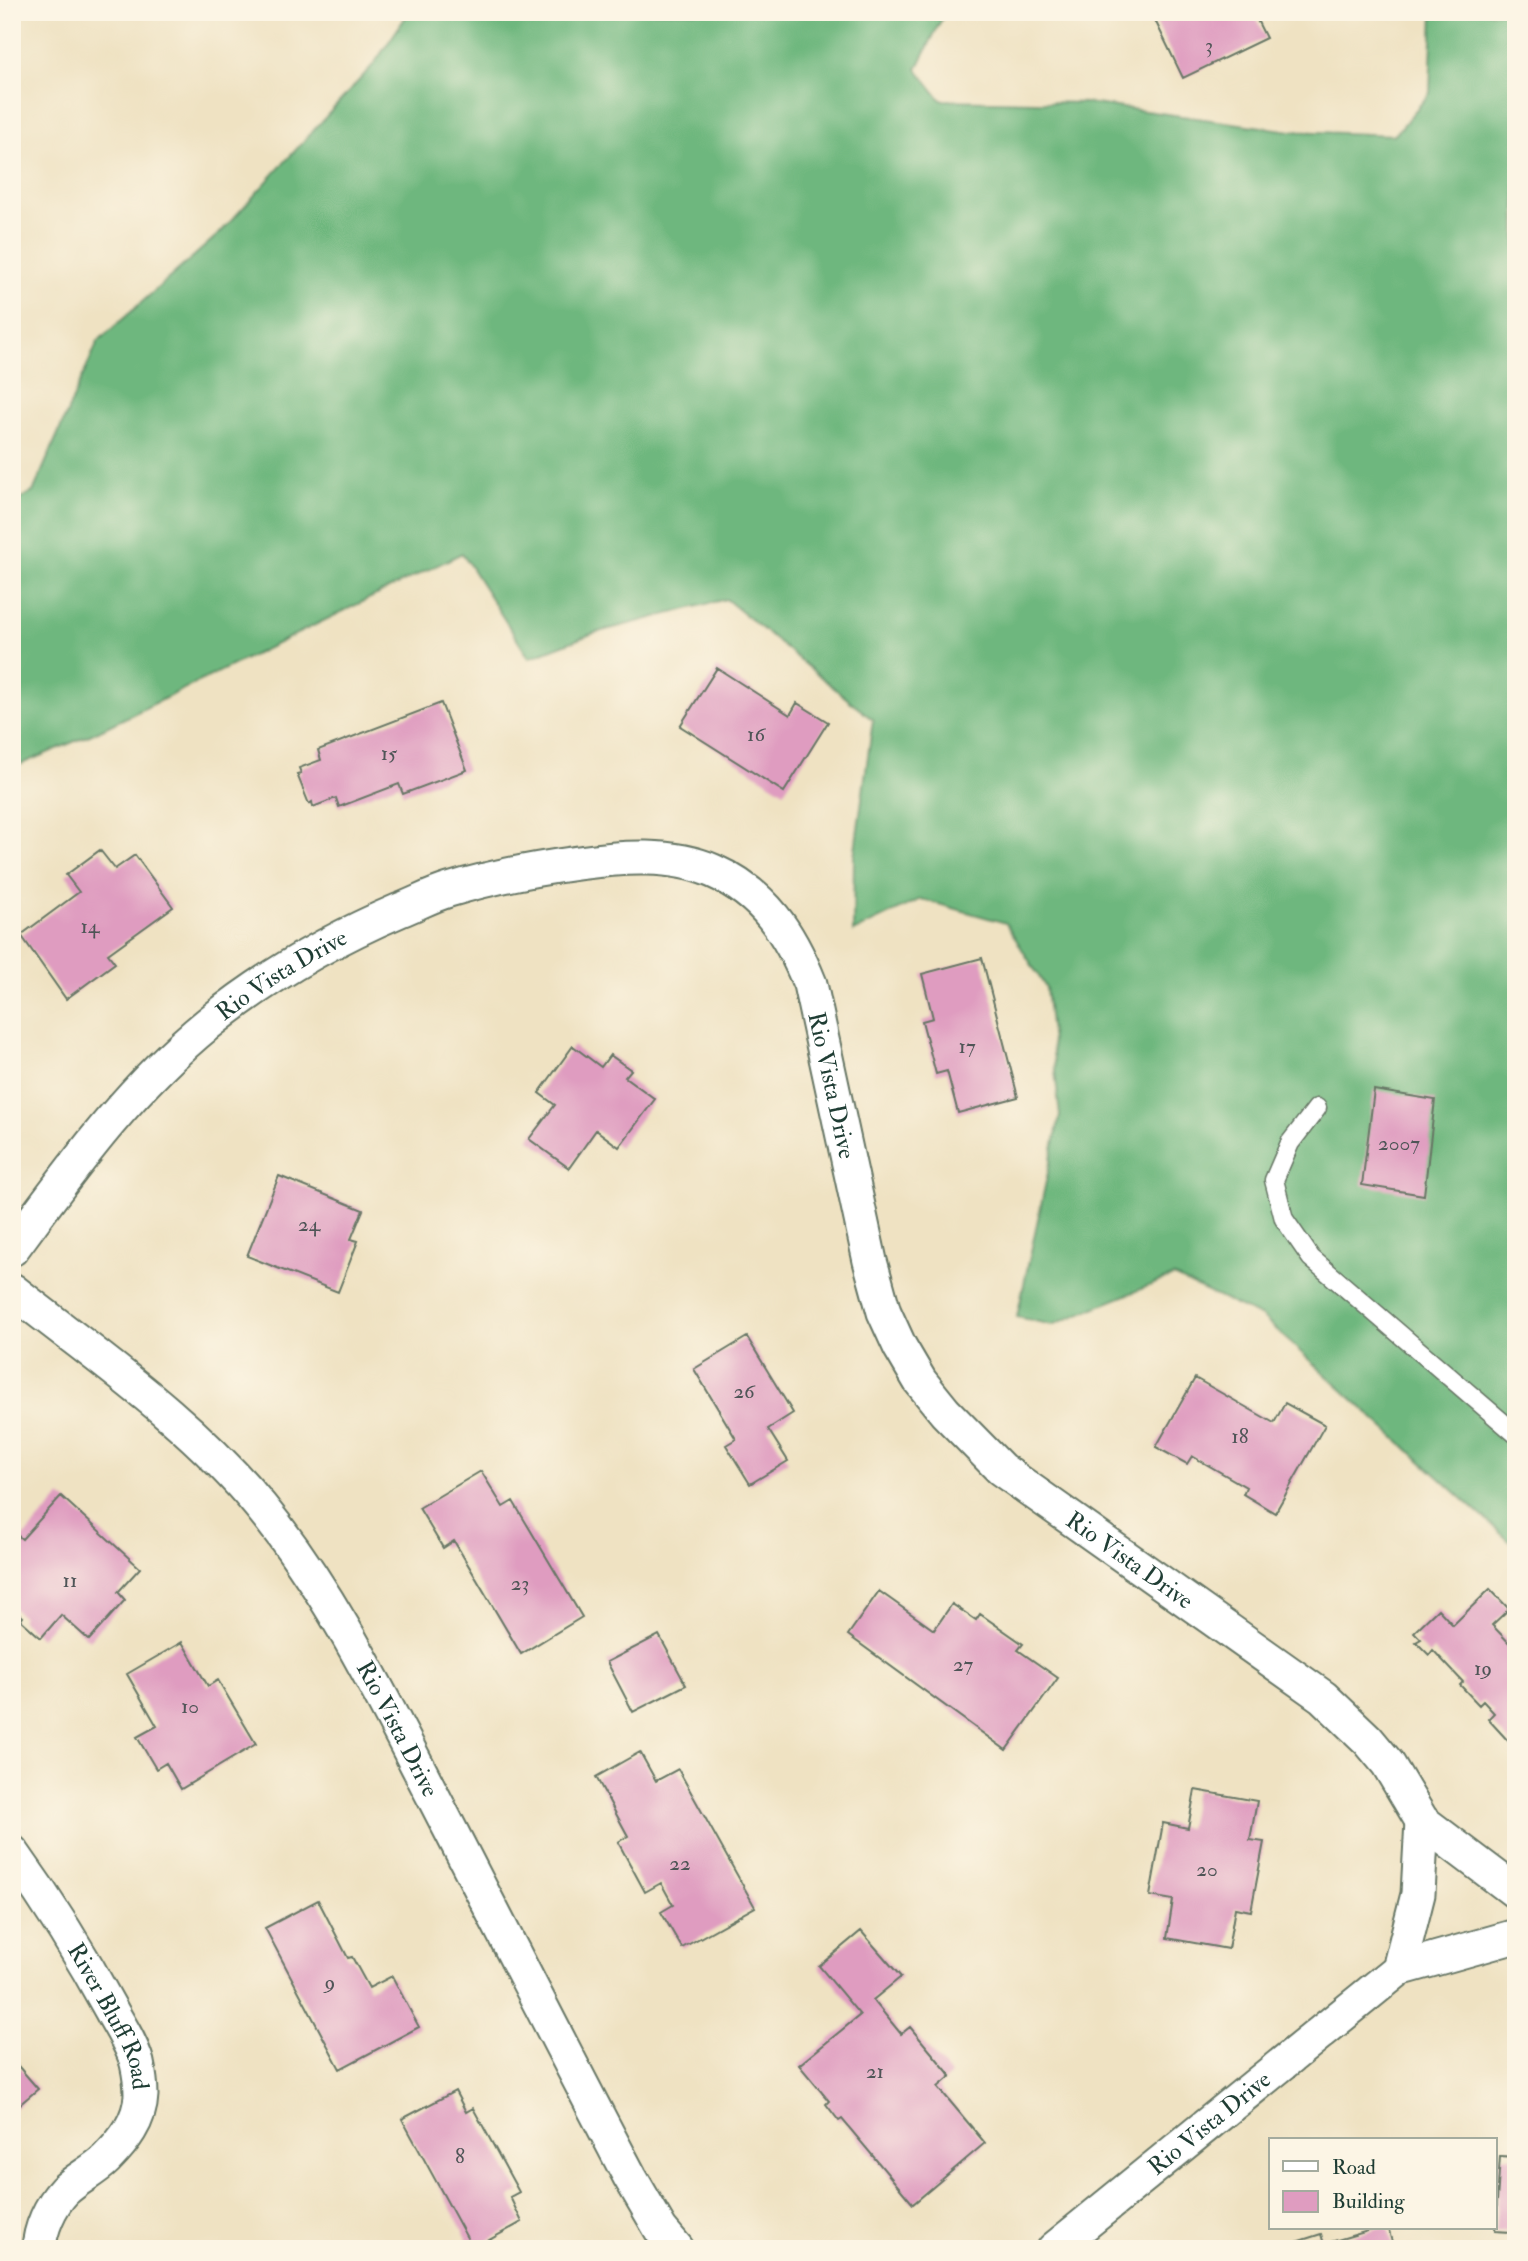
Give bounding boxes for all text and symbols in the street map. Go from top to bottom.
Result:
house number: 3 [1205,32,1213,59]
house number: 16 [747,721,766,748]
house number: 15 [381,740,398,767]
house number: 14 [81,913,101,940]
street label: Rio Vista Drive [210,922,352,1027]
street label: Rio Vista Drive [801,1009,863,1162]
house number: 17 [958,1033,976,1060]
house number: 2007 [1378,1130,1420,1157]
house number: 24 [298,1211,322,1238]
house number: 26 [733,1378,756,1405]
house number: 18 [1231,1423,1249,1450]
street label: Rio Vista Drive [1060,1504,1200,1616]
house number: 11 [63,1567,78,1594]
house number: 23 [511,1570,529,1597]
house number: 27 [953,1651,973,1678]
street label: Rio Vista Drive [349,1655,446,1802]
house number: 19 [1474,1655,1492,1682]
house number: 10 [181,1693,199,1720]
house number: 22 [669,1850,691,1877]
house number: 20 [1196,1856,1218,1883]
street label: River Bluff Road [60,1937,156,2091]
house number: 9 [323,1969,335,1996]
house number: 21 [866,2058,884,2085]
street label: Rio Vista Drive [1142,2064,1277,2182]
legend [1269,2138,1496,2230]
house number: 8 [455,2143,465,2170]
text: Road [1332,2154,1377,2181]
text: Building [1332,2188,1405,2215]

